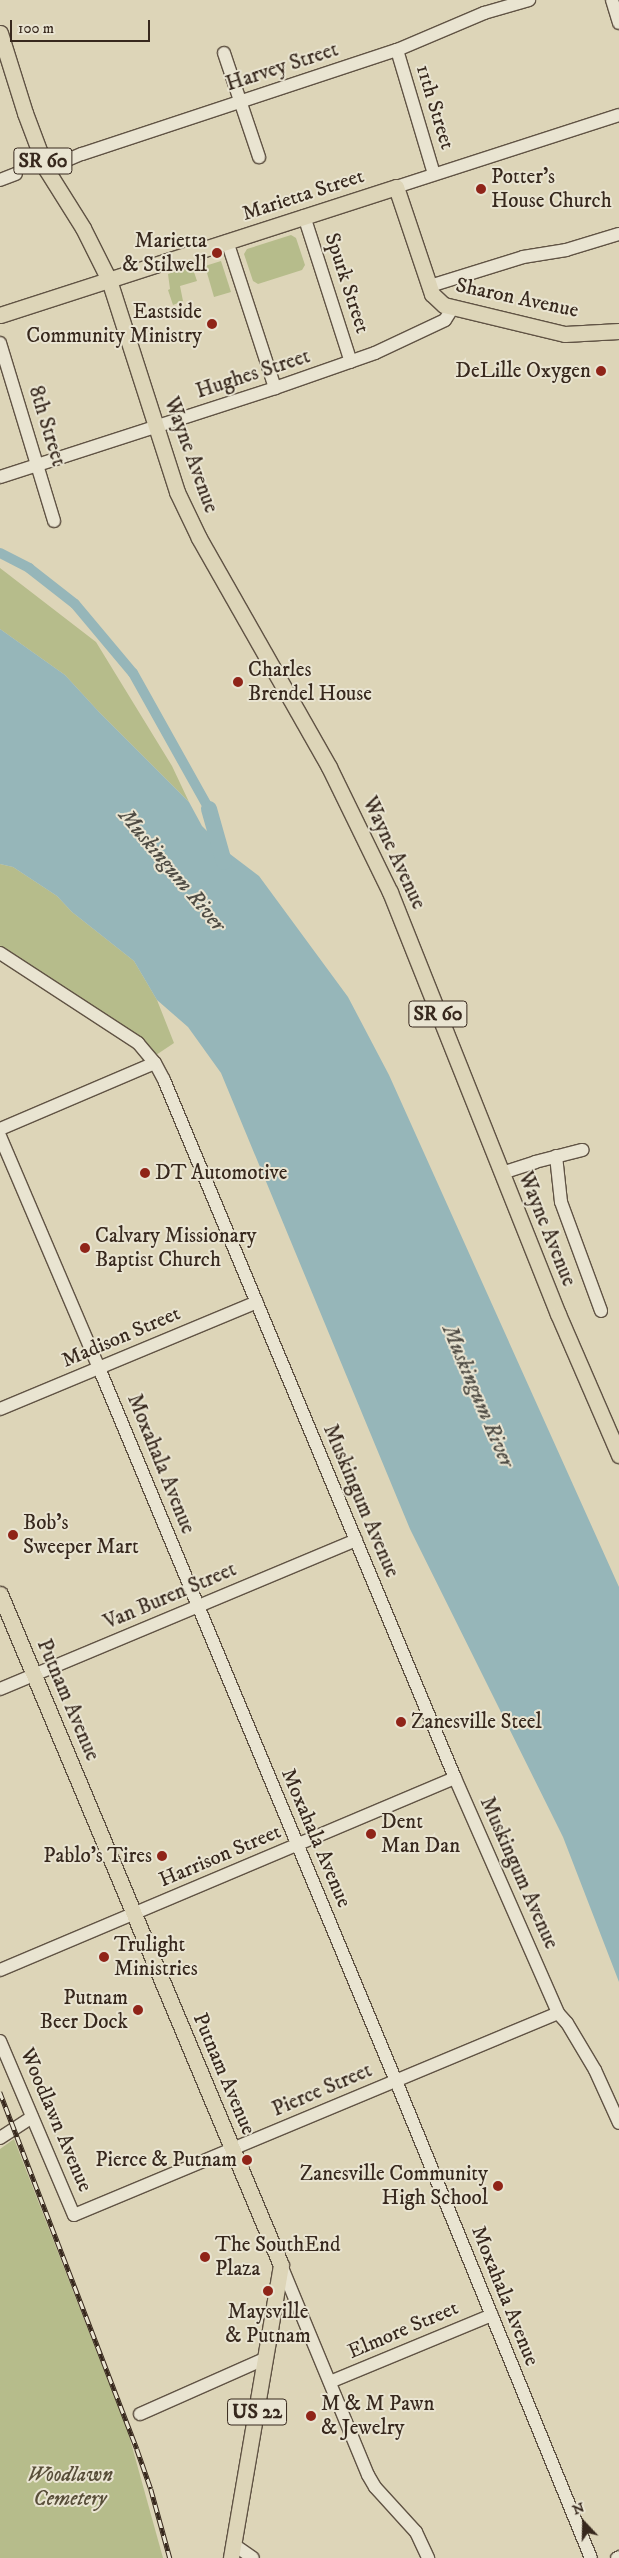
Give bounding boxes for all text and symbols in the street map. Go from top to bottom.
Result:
scale bar [12,10,152,42]
text: 100 m [18,19,54,38]
street label: Harvey Street [223,37,341,97]
street label: 11th Street [410,62,460,152]
road number: SR 60 [13,144,73,178]
street label: Marietta Street [239,163,367,227]
place label: Potter's House Church [491,164,612,214]
marker: Potter's House Church [475,183,487,195]
place label: Marietta & Stilwell [122,228,207,278]
street label: Spurk Street [319,230,375,336]
marker: Marietta & Stilwell [211,247,223,259]
street label: Sharon Avenue [453,273,581,323]
place label: Eastside Community Ministry [26,299,202,349]
marker: Eastside Community Ministry [206,318,218,330]
street label: Hughes Street [193,344,313,404]
place label: DeLille Oxygen [455,358,591,384]
marker: DeLille Oxygen [595,365,607,377]
street label: 8th Street [23,383,71,469]
street label: Wayne Avenue [158,394,224,516]
place label: Charles Brendel House [248,657,372,707]
marker: Charles Brendel House [232,676,244,688]
street label: Wayne Avenue [357,793,431,913]
water label: Muskingum River [113,803,231,937]
road number: SR 60 [408,996,468,1032]
place label: DT Automotive [155,1160,287,1186]
marker: DT Automotive [139,1167,151,1179]
street label: Wayne Avenue [513,1168,581,1290]
place label: Calvary Missionary Baptist Church [95,1223,256,1273]
marker: Calvary Missionary Baptist Church [79,1242,91,1254]
street label: Madison Street [58,1301,184,1373]
water label: Muskingum River [436,1321,520,1471]
street label: Moxahala Avenue [121,1390,201,1538]
street label: Muskingum Avenue [317,1421,405,1581]
place label: Bob's Sweeper Mart [23,1510,139,1560]
marker: Bob's Sweeper Mart [7,1529,19,1541]
street label: Van Buren Street [100,1557,240,1635]
street label: Putnam Avenue [31,1635,105,1765]
place label: Zanesville Steel [411,1709,542,1735]
marker: Zanesville Steel [395,1716,407,1728]
street label: Moxahala Avenue [275,1765,357,1911]
street label: Muskingum Avenue [474,1793,564,1953]
place label: Dent Man Dan [381,1809,460,1859]
street label: Harrison Street [155,1819,285,1893]
marker: Dent Man Dan [365,1828,377,1840]
place label: Pablo's Tires [43,1843,152,1869]
marker: Pablo's Tires [156,1850,168,1862]
place label: Trulight Ministries [114,1932,198,1982]
marker: Trulight Ministries [98,1951,110,1963]
place label: Putnam Beer Dock [40,1985,128,2035]
marker: Putnam Beer Dock [132,2004,144,2016]
street label: Putnam Avenue [187,2009,261,2139]
street label: Woodlawn Avenue [14,2044,98,2196]
street label: Pierce Street [268,2058,376,2122]
place label: Pierce & Putnam [95,2147,237,2173]
marker: Pierce & Putnam [241,2154,253,2166]
place label: Zanesville Community High School [300,2161,488,2211]
marker: Zanesville Community High School [492,2180,504,2192]
street label: Moxahala Avenue [465,2222,545,2370]
place label: The SouthEnd Plaza [215,2232,340,2282]
marker: The SouthEnd Plaza [199,2251,211,2263]
marker: Maysville & Putnam [262,2285,274,2297]
street label: Elmore Street [344,2295,462,2365]
place label: Maysville & Putnam [225,2299,311,2349]
place label: M & M Pawn & Jewelry [321,2391,434,2441]
road number: US 22 [227,2394,287,2430]
marker: M & M Pawn & Jewelry [305,2410,317,2422]
park label: Woodlawn Cemetery [27,2462,113,2512]
north arrow [559,2498,609,2548]
text: N [570,2499,587,2519]

